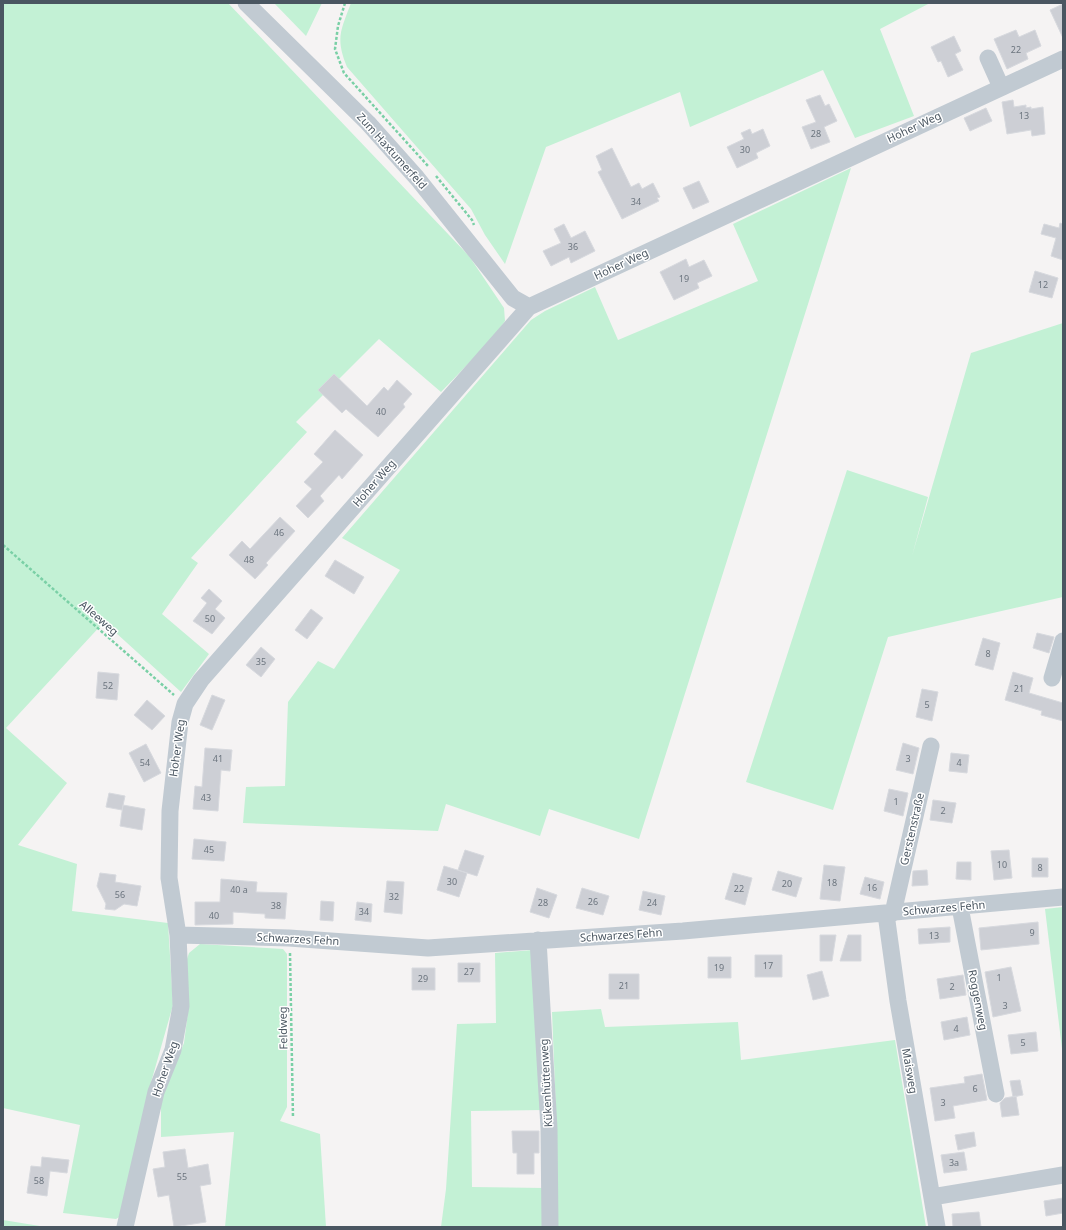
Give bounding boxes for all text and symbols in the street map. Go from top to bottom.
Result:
house number: 22 [1011,43,1021,56]
street label: Hoher Weg [884,107,943,146]
street label: Zum Haxtumerfeld [354,109,431,192]
house number: 13 [1019,109,1029,122]
house number: 28 [811,127,821,140]
house number: 30 [740,143,750,156]
house number: 34 [631,195,641,208]
house number: 36 [568,240,578,253]
street label: Hoher Weg [591,244,650,283]
house number: 19 [679,272,689,285]
house number: 12 [1038,278,1048,291]
house number: 40 [376,405,386,418]
street label: Hoher Weg [349,456,398,510]
house number: 46 [274,526,284,539]
house number: 48 [244,553,254,566]
street label: Alleeweg [77,597,122,639]
house number: 50 [205,612,215,625]
house number: 8 [985,647,991,660]
house number: 35 [256,655,266,668]
house number: 52 [103,679,113,692]
house number: 21 [1014,682,1024,695]
house number: 5 [924,698,930,711]
street label: Hoher Weg [165,718,188,778]
house number: 41 [213,752,223,765]
house number: 3 [905,752,911,765]
house number: 54 [140,756,150,769]
house number: 4 [956,756,962,769]
house number: 43 [201,791,211,804]
street label: Gerstenstraße [896,791,927,867]
house number: 1 [893,795,899,808]
house number: 2 [940,804,946,817]
house number: 45 [204,843,214,856]
house number: 10 [997,858,1007,871]
house number: 8 [1037,861,1043,874]
house number: 30 [447,875,457,888]
house number: 18 [827,876,837,889]
house number: 20 [782,877,792,890]
house number: 16 [867,881,877,894]
house number: 22 [734,882,744,895]
house number: 40 a [230,883,248,896]
house number: 56 [115,888,125,901]
house number: 32 [389,890,399,903]
house number: 26 [588,895,598,908]
house number: 28 [538,896,548,909]
house number: 24 [647,896,657,909]
street label: Schwarzes Fehn [902,896,986,919]
house number: 38 [271,899,281,912]
house number: 34 [359,905,369,918]
house number: 40 [209,909,219,922]
street label: Schwarzes Fehn [579,924,663,945]
house number: 9 [1029,926,1035,939]
street label: Schwarzes Fehn [256,929,340,948]
house number: 13 [929,929,939,942]
house number: 17 [763,959,773,972]
house number: 19 [714,961,724,974]
house number: 27 [464,965,474,978]
street label: Roggenweg [965,968,992,1032]
house number: 1 [996,971,1002,984]
house number: 29 [418,972,428,985]
house number: 21 [619,979,629,992]
house number: 2 [949,980,955,993]
house number: 3 [1002,999,1008,1012]
street label: Feldweg [275,1006,290,1050]
house number: 4 [953,1022,959,1035]
house number: 5 [1020,1036,1026,1049]
street label: Kükenhüttenweg [536,1038,555,1128]
street label: Hoher Weg [148,1039,181,1099]
street label: Maisweg [899,1047,922,1095]
house number: 6 [972,1082,978,1095]
house number: 3 [940,1096,946,1109]
house number: 3a [949,1156,959,1169]
house number: 55 [177,1170,187,1183]
house number: 58 [34,1174,44,1187]

